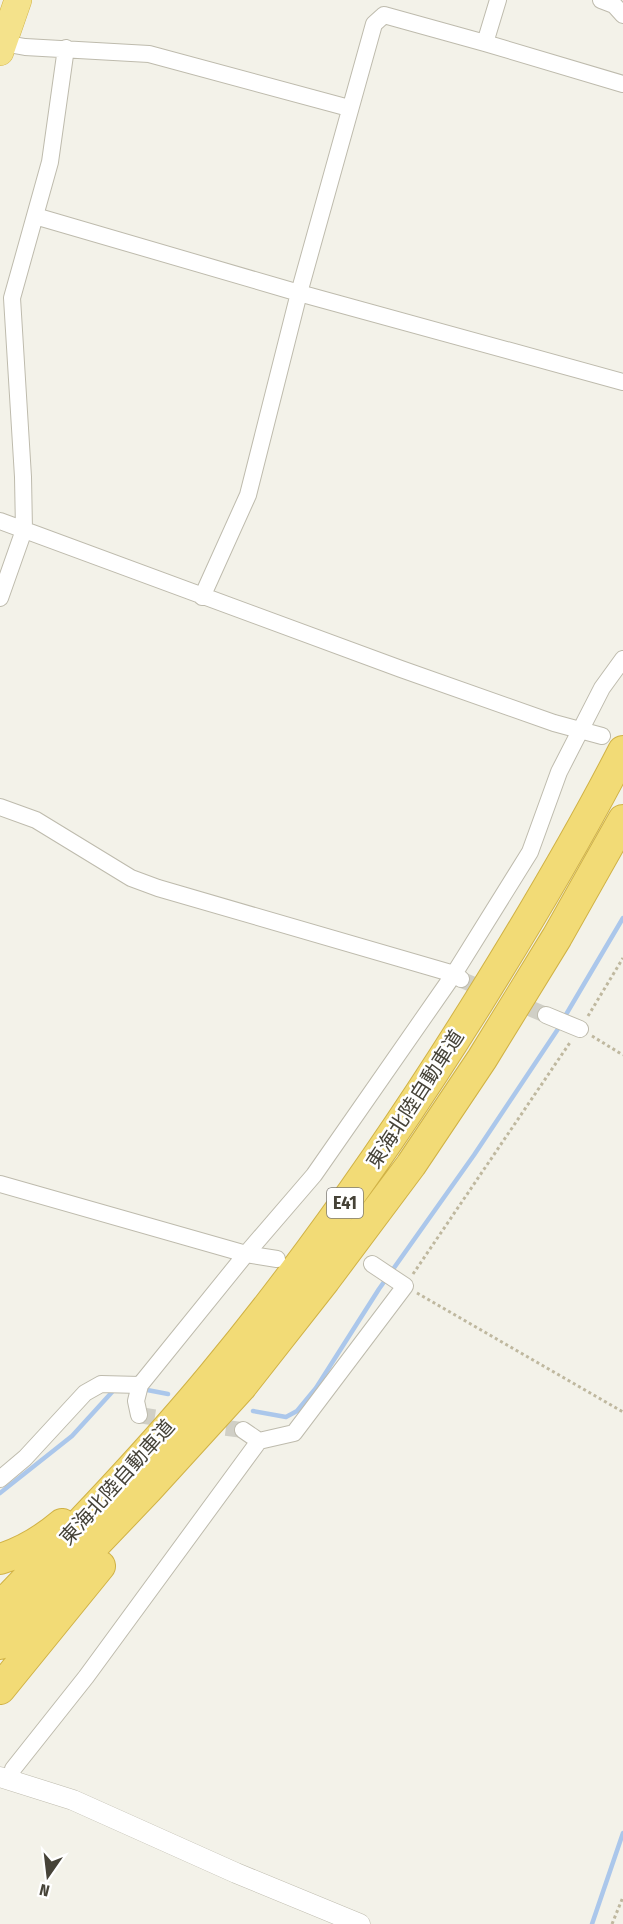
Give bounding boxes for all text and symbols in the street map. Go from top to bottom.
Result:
street label: 東海北陸自動車道 [361,1025,469,1173]
road number: E41 [327,1188,363,1218]
street label: 東海北陸自動車道 [55,1415,179,1549]
north arrow [18,1846,78,1906]
text: N [38,1880,51,1900]

